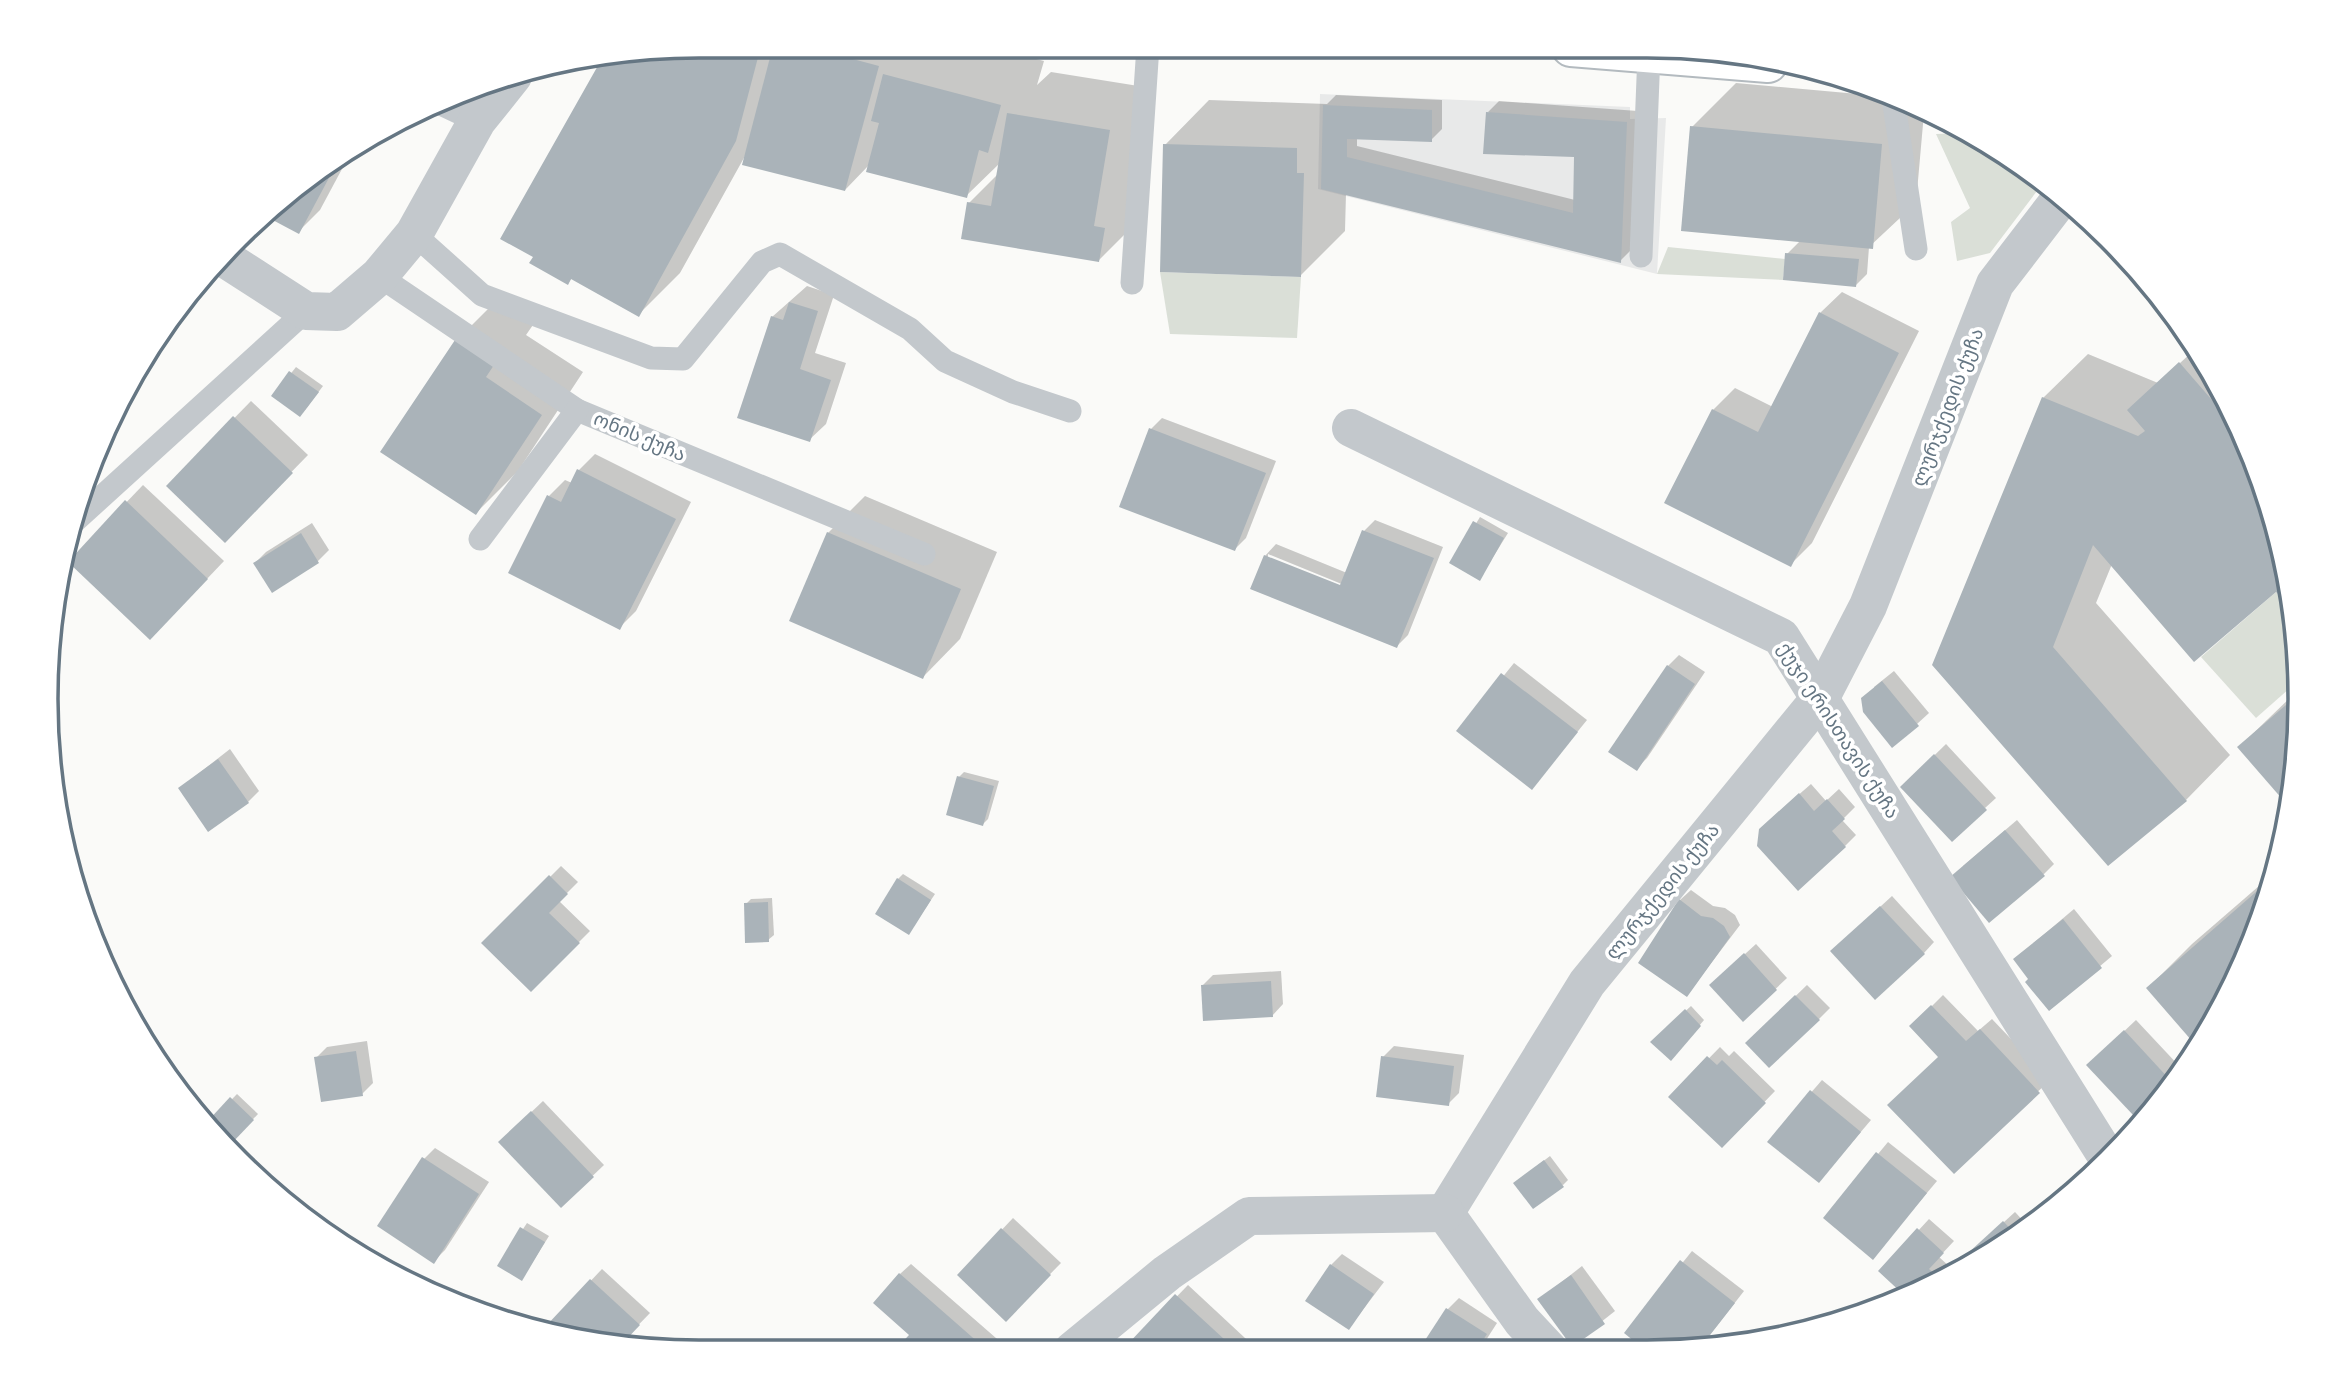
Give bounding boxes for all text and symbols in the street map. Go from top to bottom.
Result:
street label: ლურჯქედის ქუჩა [1906,324,1989,490]
street label: ონის ქუჩა [590,406,690,466]
street label: ქუჯი ერისთავის ქუჩა [1773,637,1905,823]
street label: ლურჯქედის ქუჩა [1600,818,1725,964]

